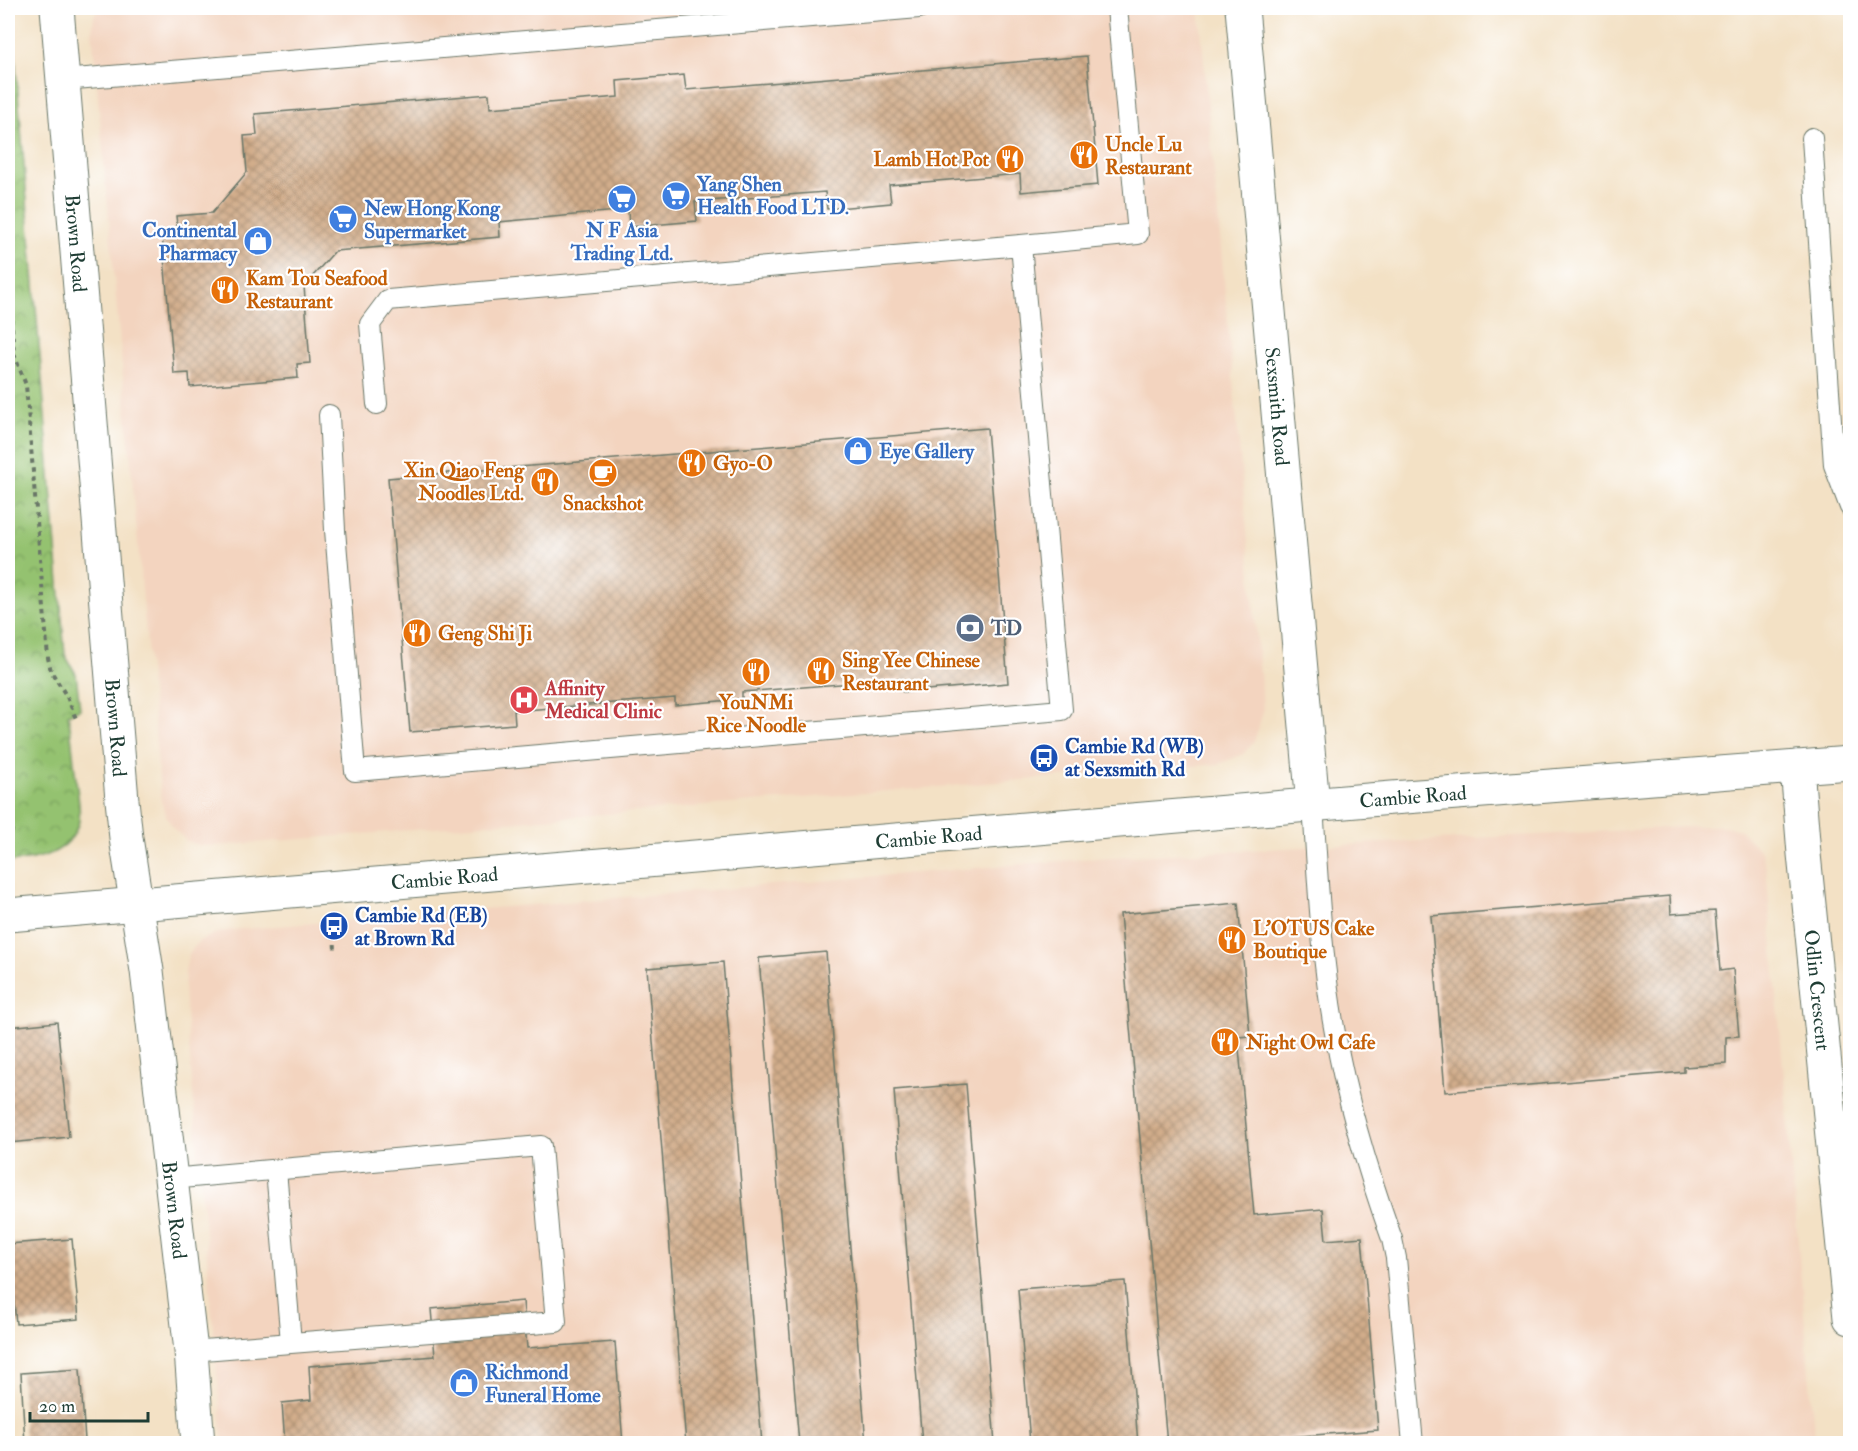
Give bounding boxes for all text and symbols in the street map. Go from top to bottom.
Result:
place label: Uncle Lu Restaurant [1105,132,1192,180]
restaurant icon: Uncle Lu Restaurant [1068,139,1100,171]
restaurant icon: Lamb Hot Pot [994,143,1026,175]
place label: Lamb Hot Pot [873,147,990,172]
place label: Yang Shen Health Food LTD. [696,172,849,220]
supermarket icon: Yang Shen Health Food LTD. [660,180,692,212]
supermarket icon: N F Asia Trading Ltd. [606,183,638,215]
street label: Brown Road [60,193,93,294]
place label: New Hong Kong Supermarket [363,196,501,245]
supermarket icon: New Hong Kong Supermarket [327,203,359,235]
place label: Continental Pharmacy [142,218,238,267]
place label: N F Asia Trading Ltd. [570,218,673,267]
shop icon: Continental Pharmacy [242,225,274,257]
place label: Kam Tou Seafood Restaurant [246,266,388,314]
restaurant icon: Kam Tou Seafood Restaurant [209,274,241,306]
street label: Sexsmith Road [1260,346,1295,467]
shop icon: Eye Gallery [842,435,874,467]
place label: Eye Gallery [879,439,975,465]
restaurant icon: Gyo-O [676,447,708,479]
place label: Gyo-O [713,451,773,477]
cafe icon: Snackshot [587,457,619,489]
place label: Xin Qiao Feng Noodles Ltd. [404,458,525,506]
restaurant icon: Xin Qiao Feng Noodles Ltd. [529,466,561,498]
place label: Snackshot [563,491,644,516]
bank icon: TD [954,612,986,644]
place label: TD [990,616,1022,641]
restaurant icon: Geng Shi Ji [401,617,433,649]
place label: Geng Shi Ji [438,621,533,647]
place label: Sing Yee Chinese Restaurant [842,648,981,696]
restaurant icon: Sing Yee Chinese Restaurant [805,655,837,687]
restaurant icon: YouNMi Rice Noodle [740,656,772,688]
place label: Affinity Medical Clinic [544,676,663,724]
street label: Brown Road [100,677,133,778]
hospital icon: Affinity Medical Clinic [508,684,540,716]
place label: YouNMi Rice Noodle [706,690,807,738]
place label: Cambie Rd (WB) at Sexsmith Rd [1065,734,1204,782]
bus stop icon: Cambie Rd (WB) at Sexsmith Rd [1028,742,1060,774]
street label: Cambie Road [1358,780,1468,813]
street label: Cambie Road [874,820,984,854]
street label: Cambie Road [390,861,499,895]
place label: Cambie Rd (EB) at Brown Rd [355,903,487,951]
bus stop icon: Cambie Rd (EB) at Brown Rd [318,910,350,942]
place label: L'OTUS Cake Boutique [1253,916,1375,965]
restaurant icon: L'OTUS Cake Boutique [1216,924,1248,956]
street label: Odlin Crescent [1799,928,1836,1052]
restaurant icon: Night Owl Cafe [1209,1026,1241,1058]
place label: Night Owl Cafe [1245,1030,1376,1056]
street label: Brown Road [157,1159,193,1260]
place label: Richmond Funeral Home [485,1360,601,1408]
shop icon: Richmond Funeral Home [448,1367,480,1399]
scale bar [30,1385,148,1423]
text: 20 m [39,1395,75,1418]

